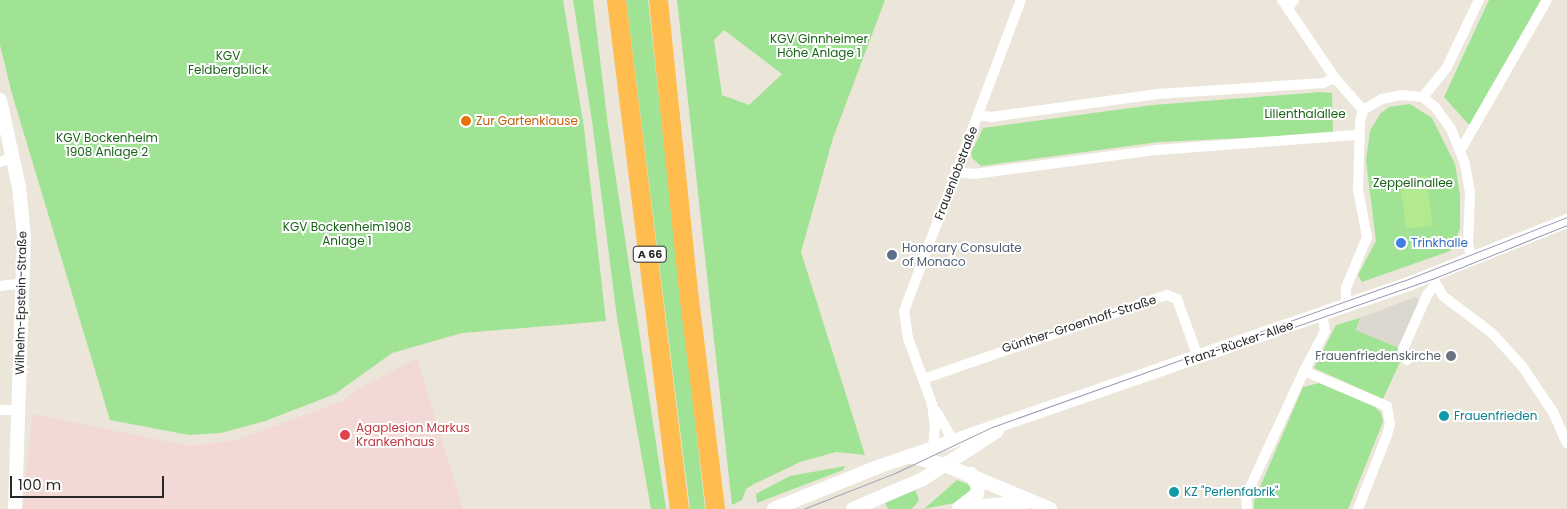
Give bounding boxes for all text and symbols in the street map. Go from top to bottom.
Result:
park label: KGV Ginnheimer Höhe Anlage 1 [770,32,868,60]
park label: KGV Feldbergblick [188,49,268,77]
park label: Lilienthalallee [1264,107,1346,121]
place label: Zur Gartenklause [476,114,578,128]
marker: Zur Gartenklause [460,115,472,127]
street label: Frauenlobstraße [932,124,980,222]
park label: KGV Bockenheim 1908 Anlage 2 [56,131,158,159]
park label: Zeppelinallee [1373,176,1453,190]
park label: KGV Bockenheim1908 Anlage 1 [283,220,411,248]
street label: Wilhelm-Epstein-Straße [13,231,29,375]
place label: Trinkhalle [1411,236,1468,250]
marker: Trinkhalle [1395,237,1407,249]
place label: Honorary Consulate of Monaco [902,241,1022,269]
road number: A 66 [632,245,668,262]
marker: Honorary Consulate of Monaco [886,249,898,261]
street label: Günther-Groenhoff-Straße [1000,292,1158,356]
street label: Franz-Rücker-Allee [1183,318,1295,368]
place label: Frauenfriedenskirche [1315,349,1441,363]
marker: Frauenfriedenskirche [1445,350,1457,362]
place label: Frauenfrieden [1454,409,1537,423]
marker: Frauenfrieden [1438,410,1450,422]
place label: Agaplesion Markus Krankenhaus [356,421,470,449]
marker: Agaplesion Markus Krankenhaus [338,428,352,442]
scale bar [12,466,166,498]
text: 100 m [18,474,61,495]
place label: KZ "Perlenfabrik" [1184,485,1279,499]
marker: KZ "Perlenfabrik" [1168,486,1180,498]

